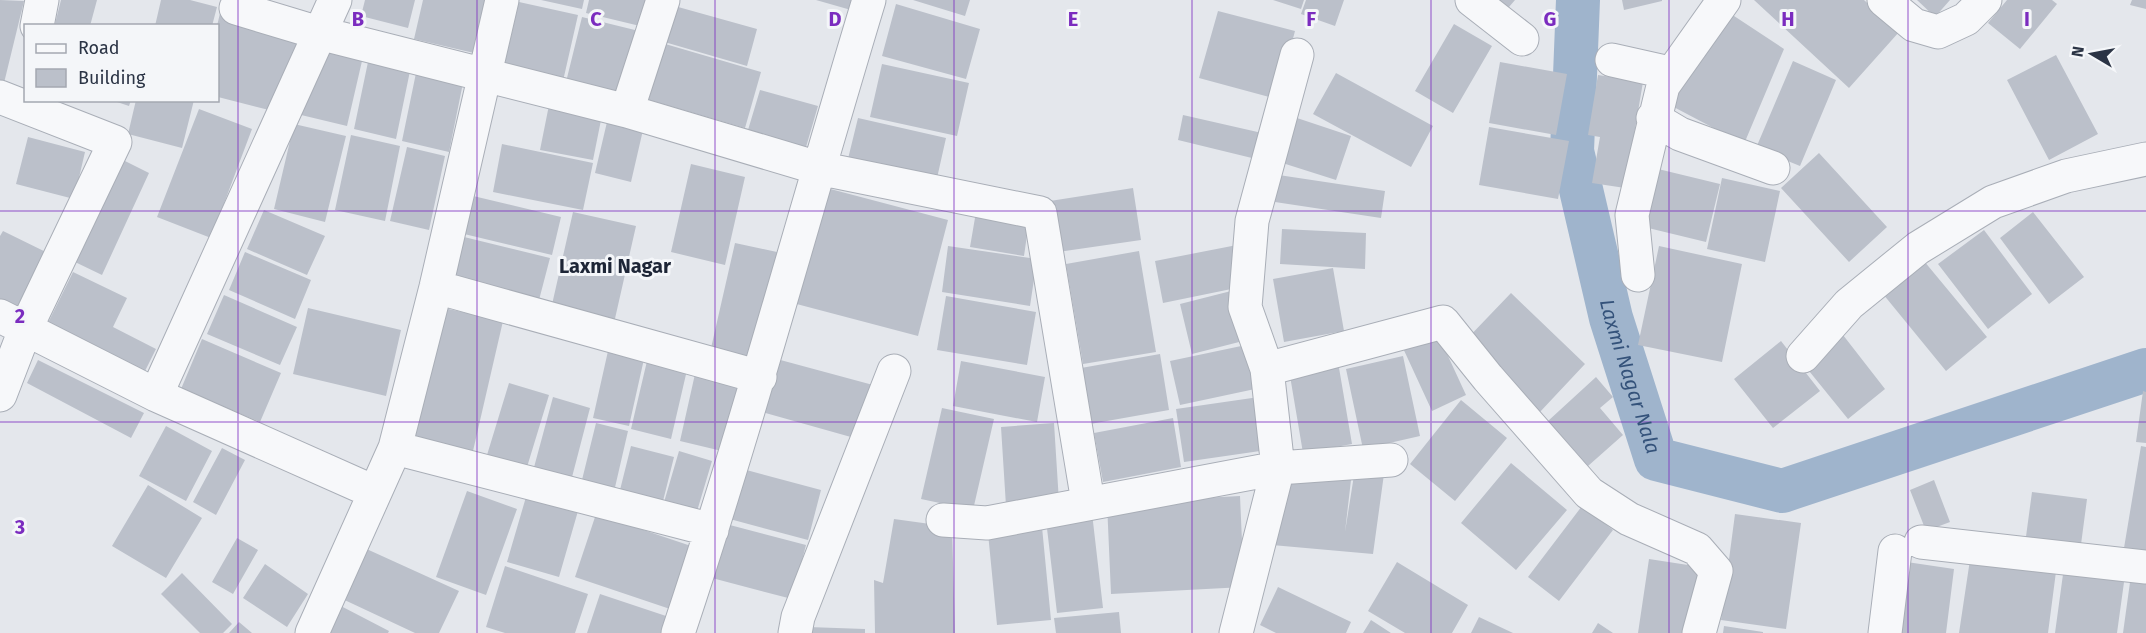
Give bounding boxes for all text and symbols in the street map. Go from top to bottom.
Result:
text: B [352,7,364,31]
text: C [590,7,602,31]
text: D [828,7,842,31]
text: E [1068,7,1078,31]
text: F [1306,7,1316,31]
text: G [1544,7,1556,31]
text: H [1781,7,1795,31]
text: I [2024,7,2030,31]
legend [24,24,219,102]
north arrow [2062,24,2122,84]
text: Road [78,37,120,59]
text: N [2067,45,2088,58]
text: Building [78,67,146,89]
district label: Laxmi Nagar [559,254,672,278]
water label: Laxmi Nagar Nala [1595,297,1666,457]
text: 2 [15,304,25,328]
text: 3 [14,515,25,539]

